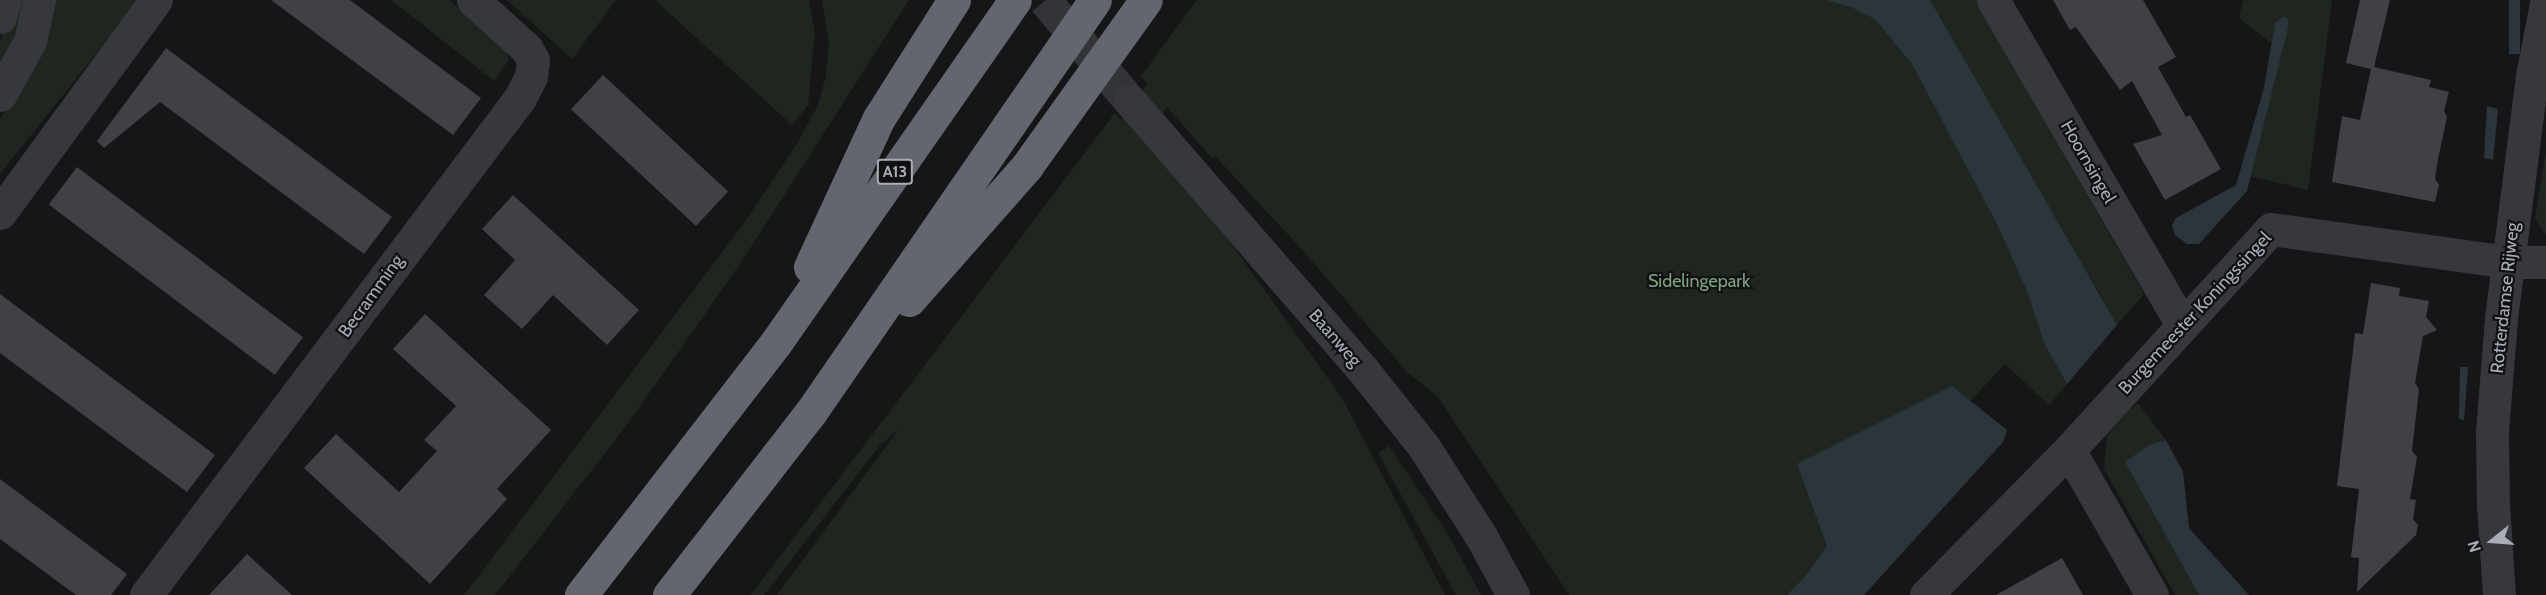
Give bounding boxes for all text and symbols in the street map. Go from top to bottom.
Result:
street label: Hoornsingel [2056,117,2120,207]
road number: A13 [876,159,914,185]
street label: Rotterdamse Rijweg [2486,221,2524,375]
street label: Burgemeester Koningssingel [2114,227,2276,399]
street label: Becramming [334,251,408,341]
park label: Sidelingepark [1648,270,1750,292]
street label: Baanweg [1304,305,1366,371]
north arrow [2462,511,2522,571]
text: N [2464,538,2485,555]

